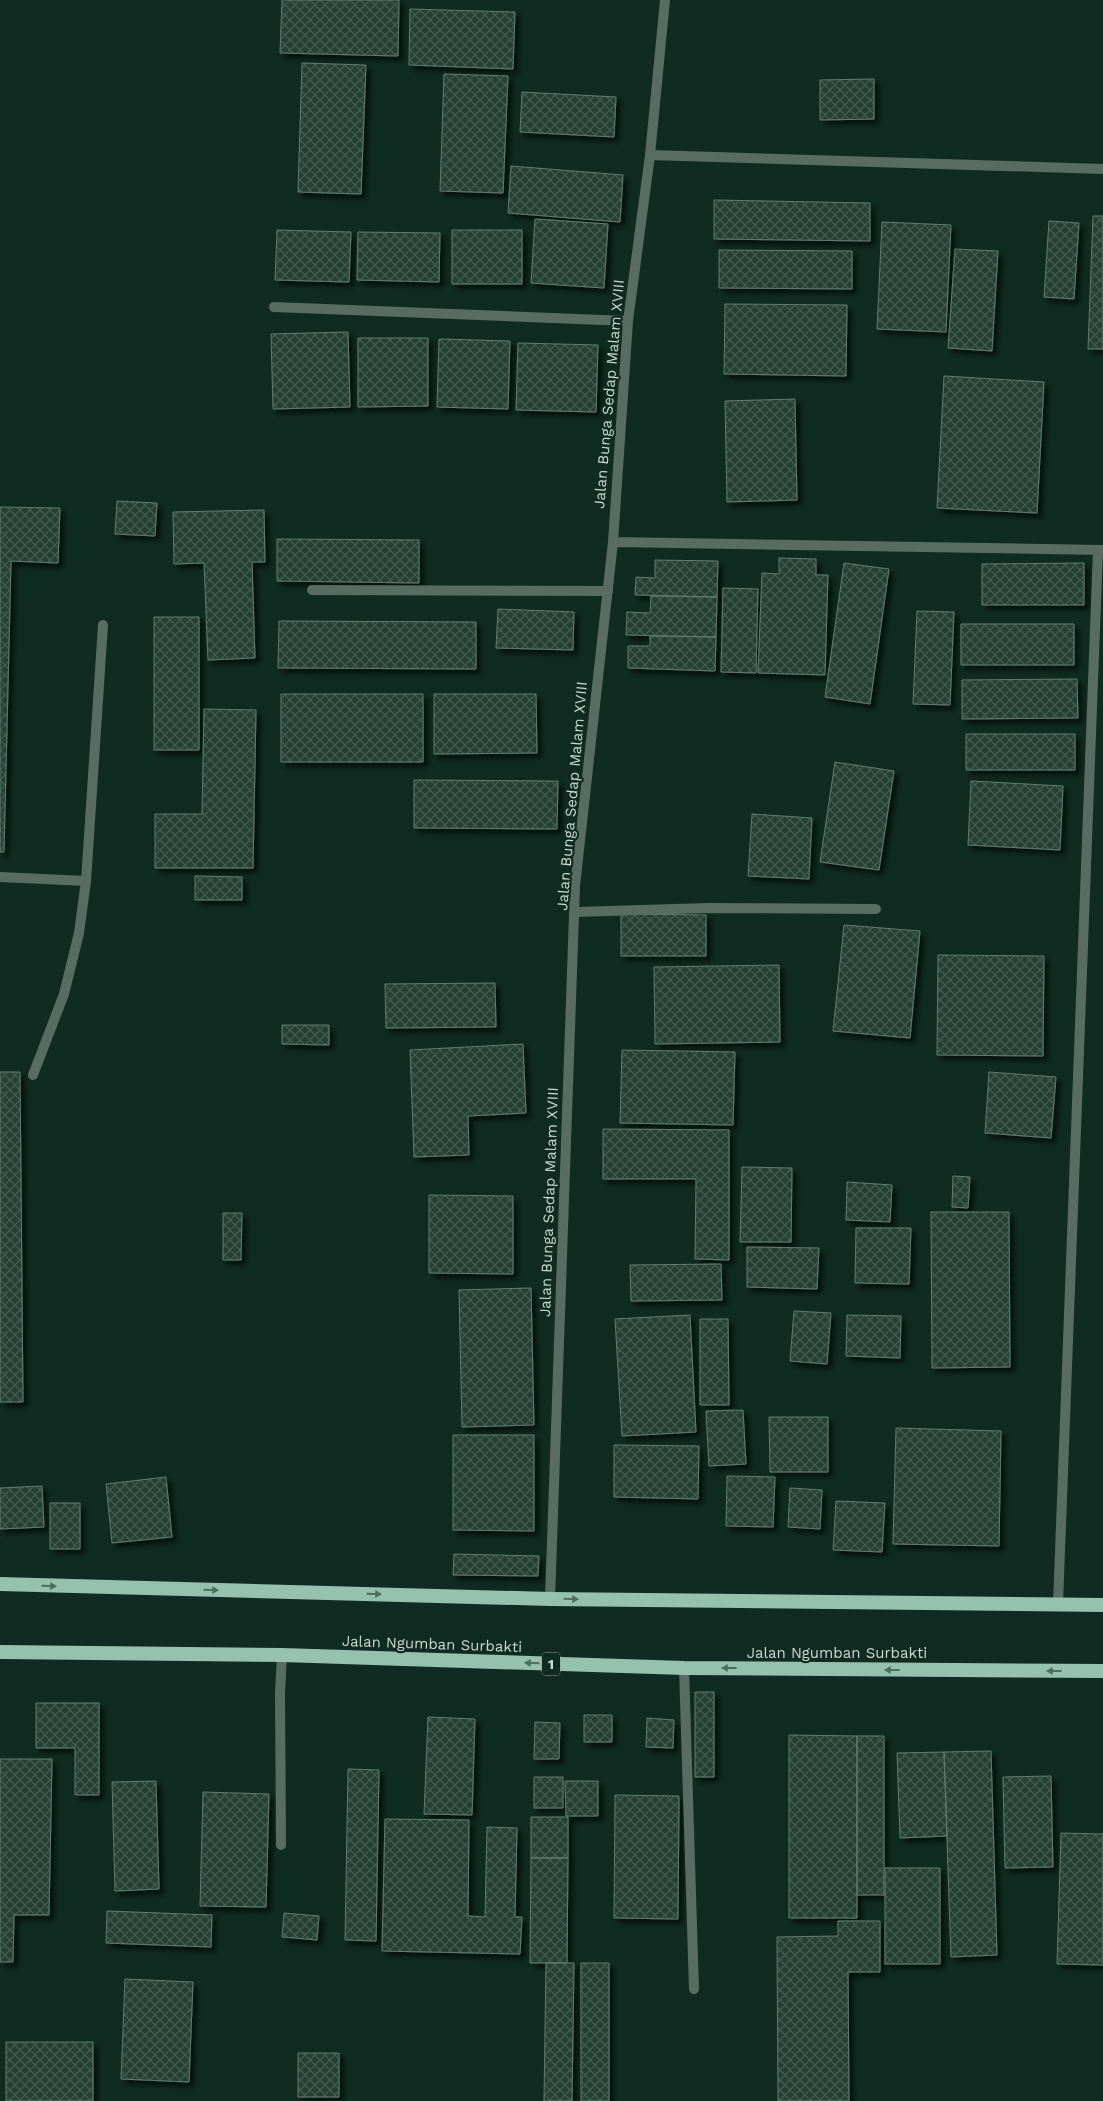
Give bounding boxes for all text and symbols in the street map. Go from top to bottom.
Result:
street label: Jalan Bunga Sedap Malam XVIII [590,279,628,509]
street label: Jalan Bunga Sedap Malam XVIII [553,681,591,911]
street label: Jalan Bunga Sedap Malam XVIII [536,1087,562,1317]
one-way arrow [41,1582,57,1590]
one-way arrow [203,1586,219,1594]
one-way arrow [366,1590,382,1598]
one-way arrow [563,1595,579,1603]
street label: Jalan Ngumban Surbakti [342,1632,522,1656]
street label: Jalan Ngumban Surbakti [747,1644,927,1662]
road number: 1 [542,1652,560,1676]
one-way arrow [524,1659,540,1667]
one-way arrow [721,1664,737,1672]
one-way arrow [884,1665,900,1673]
one-way arrow [1046,1667,1062,1675]

